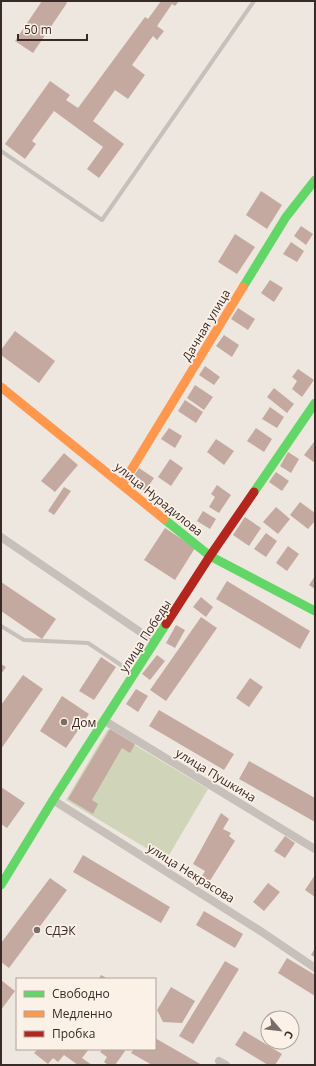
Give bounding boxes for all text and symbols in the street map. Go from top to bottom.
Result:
scale bar [18,16,87,42]
text: 50 m [24,21,52,38]
street label: Дачная улица [178,286,234,364]
street label: улица Нурадилова [111,458,207,540]
street label: улица Победы [115,596,175,676]
place label: Дом [72,714,96,731]
marker: Дом [59,717,69,727]
street label: улица Пушкина [172,744,260,806]
street label: улица Некрасова [144,839,238,907]
place label: СДЭК [45,922,76,939]
marker: СДЭК [32,925,42,935]
legend [16,978,156,1050]
text: Свободно [52,985,110,1002]
text: Медленно [52,1005,112,1022]
north arrow [260,1010,300,1050]
text: Пробка [52,1025,95,1042]
text: С [281,1028,298,1042]

